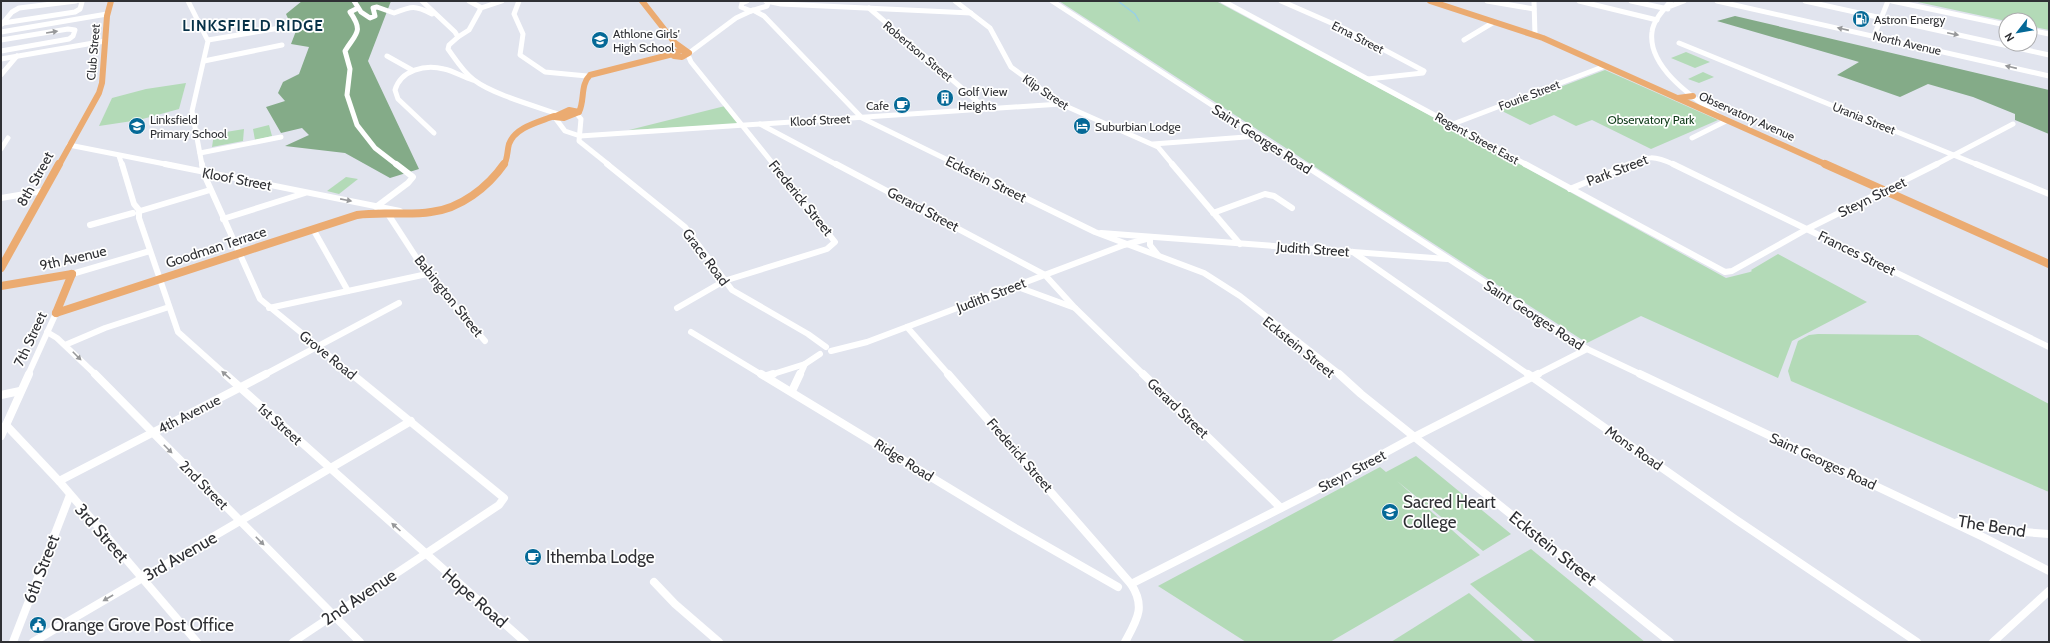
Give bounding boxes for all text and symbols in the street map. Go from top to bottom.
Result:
fuel station icon: Astron Energy [1851,9,1871,29]
place label: Astron Energy [1874,12,1945,27]
north arrow [1998,12,2038,52]
district label: LINKSFIELD RIDGE [182,17,324,35]
street label: Robertson Street [880,18,956,84]
street label: Erna Street [1329,18,1387,56]
street label: Club Street [83,23,103,81]
place label: Athlone Girls' High School [613,26,680,55]
one-way arrow [1837,26,1849,32]
street label: North Avenue [1871,28,1943,58]
one-way arrow [46,29,58,35]
school or university icon: Athlone Girls' High School [590,30,610,50]
text: N [2001,30,2017,44]
one-way arrow [1947,31,1959,37]
one-way arrow [2005,64,2017,70]
street label: Klip Street [1020,71,1072,113]
street label: Fourie Street [1496,76,1562,114]
place label: Golf View Heights [958,84,1008,113]
building icon: Golf View Heights [935,88,955,108]
street label: Observatory Avenue [1697,88,1797,144]
cafe icon: Cafe [892,95,912,115]
place label: Cafe [866,98,889,113]
street label: Urania Street [1830,99,1898,137]
street label: Saint Georges Road [1209,100,1315,178]
street label: Regent Street East [1432,109,1522,167]
street label: Kloof Street [790,111,850,129]
place label: Linksfield Primary School [150,112,227,141]
park label: Observatory Park [1608,112,1695,127]
school or university icon: Linksfield Primary School [127,116,147,136]
hotel icon: Suburbian Lodge [1072,116,1092,136]
place label: Suburbian Lodge [1095,119,1181,134]
street label: 8th Street [13,148,58,210]
street label: Park Street [1584,150,1651,190]
street label: Eckstein Street [943,152,1030,206]
street label: Frederick Street [765,157,837,240]
street label: Kloof Street [201,163,273,195]
street label: Steyn Street [1835,173,1909,221]
street label: Gerard Street [884,183,962,236]
one-way arrow [340,197,352,203]
street label: Goodman Terrace [163,222,269,272]
street label: Grace Road [679,225,733,289]
street label: Frances Street [1815,227,1899,280]
street label: Judith Street [1275,237,1350,261]
street label: 9th Avenue [38,242,108,274]
street label: Babington Street [411,252,488,341]
street label: Judith Street [953,273,1029,317]
street label: Saint Georges Road [1481,276,1587,354]
street label: 7th Street [9,308,51,369]
street label: Eckstein Street [1259,312,1339,382]
street label: Grove Road [296,326,360,384]
one-way arrow [72,351,82,361]
one-way arrow [221,371,231,380]
street label: Gerard Street [1143,374,1213,442]
street label: 4th Avenue [155,391,223,437]
street label: 1st Street [254,399,306,449]
street label: Frederick Street [983,414,1057,496]
street label: Mons Road [1602,422,1666,474]
street label: Saint Georges Road [1767,428,1879,494]
street label: Ridge Road [871,435,937,485]
one-way arrow [163,444,173,454]
street label: Steyn Street [1315,446,1389,496]
street label: 2nd Street [176,457,233,514]
place label: Sacred Heart College [1403,492,1496,532]
street label: 3rd Street [71,500,133,567]
school or university icon: Sacred Heart College [1380,502,1400,522]
street label: Eckstein Street [1505,507,1601,589]
street label: The Bend [1957,511,2027,541]
one-way arrow [391,523,401,532]
street label: 3rd Avenue [140,527,221,585]
street label: 6th Street [19,532,63,606]
one-way arrow [255,536,265,546]
cafe icon: Ithemba Lodge [523,547,543,567]
place label: Ithemba Lodge [546,547,655,567]
street label: Hope Road [438,564,512,632]
street label: 2nd Avenue [318,565,400,629]
one-way arrow [102,595,114,602]
public building icon: Orange Grove Post Office [28,615,48,635]
place label: Orange Grove Post Office [51,615,234,635]

